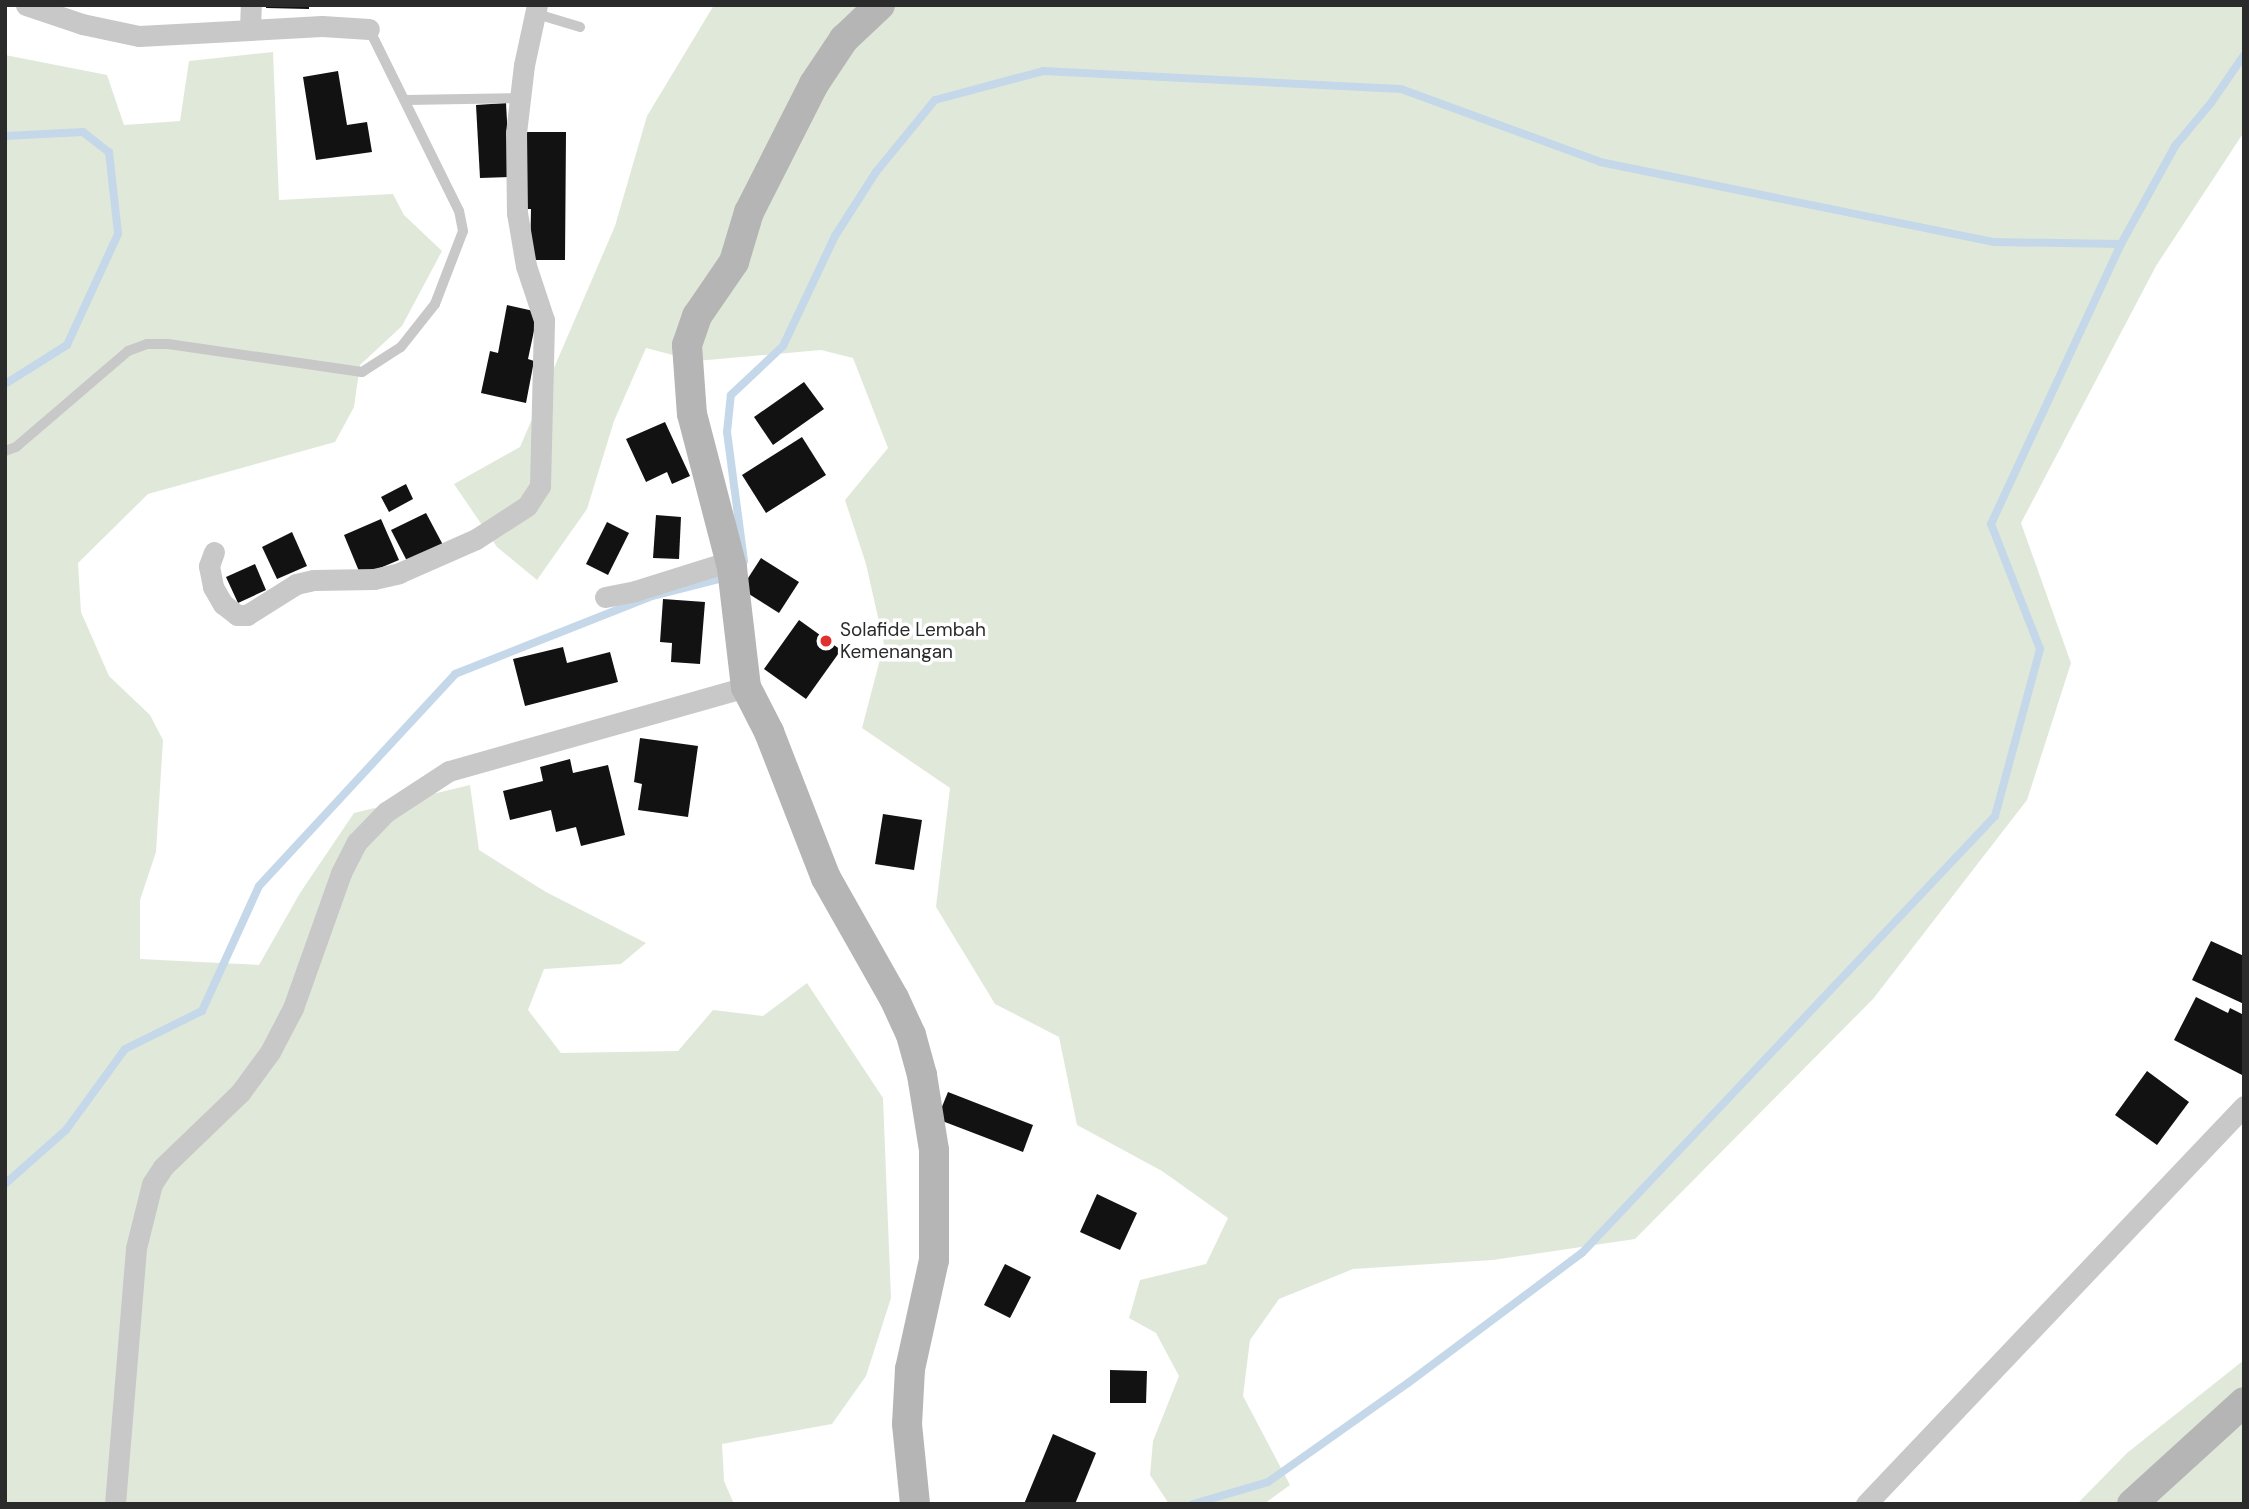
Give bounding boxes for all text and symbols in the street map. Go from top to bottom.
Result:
place label: Solafide Lembah Kemenangan [840,619,986,663]
marker: Solafide Lembah Kemenangan [818,633,834,649]

